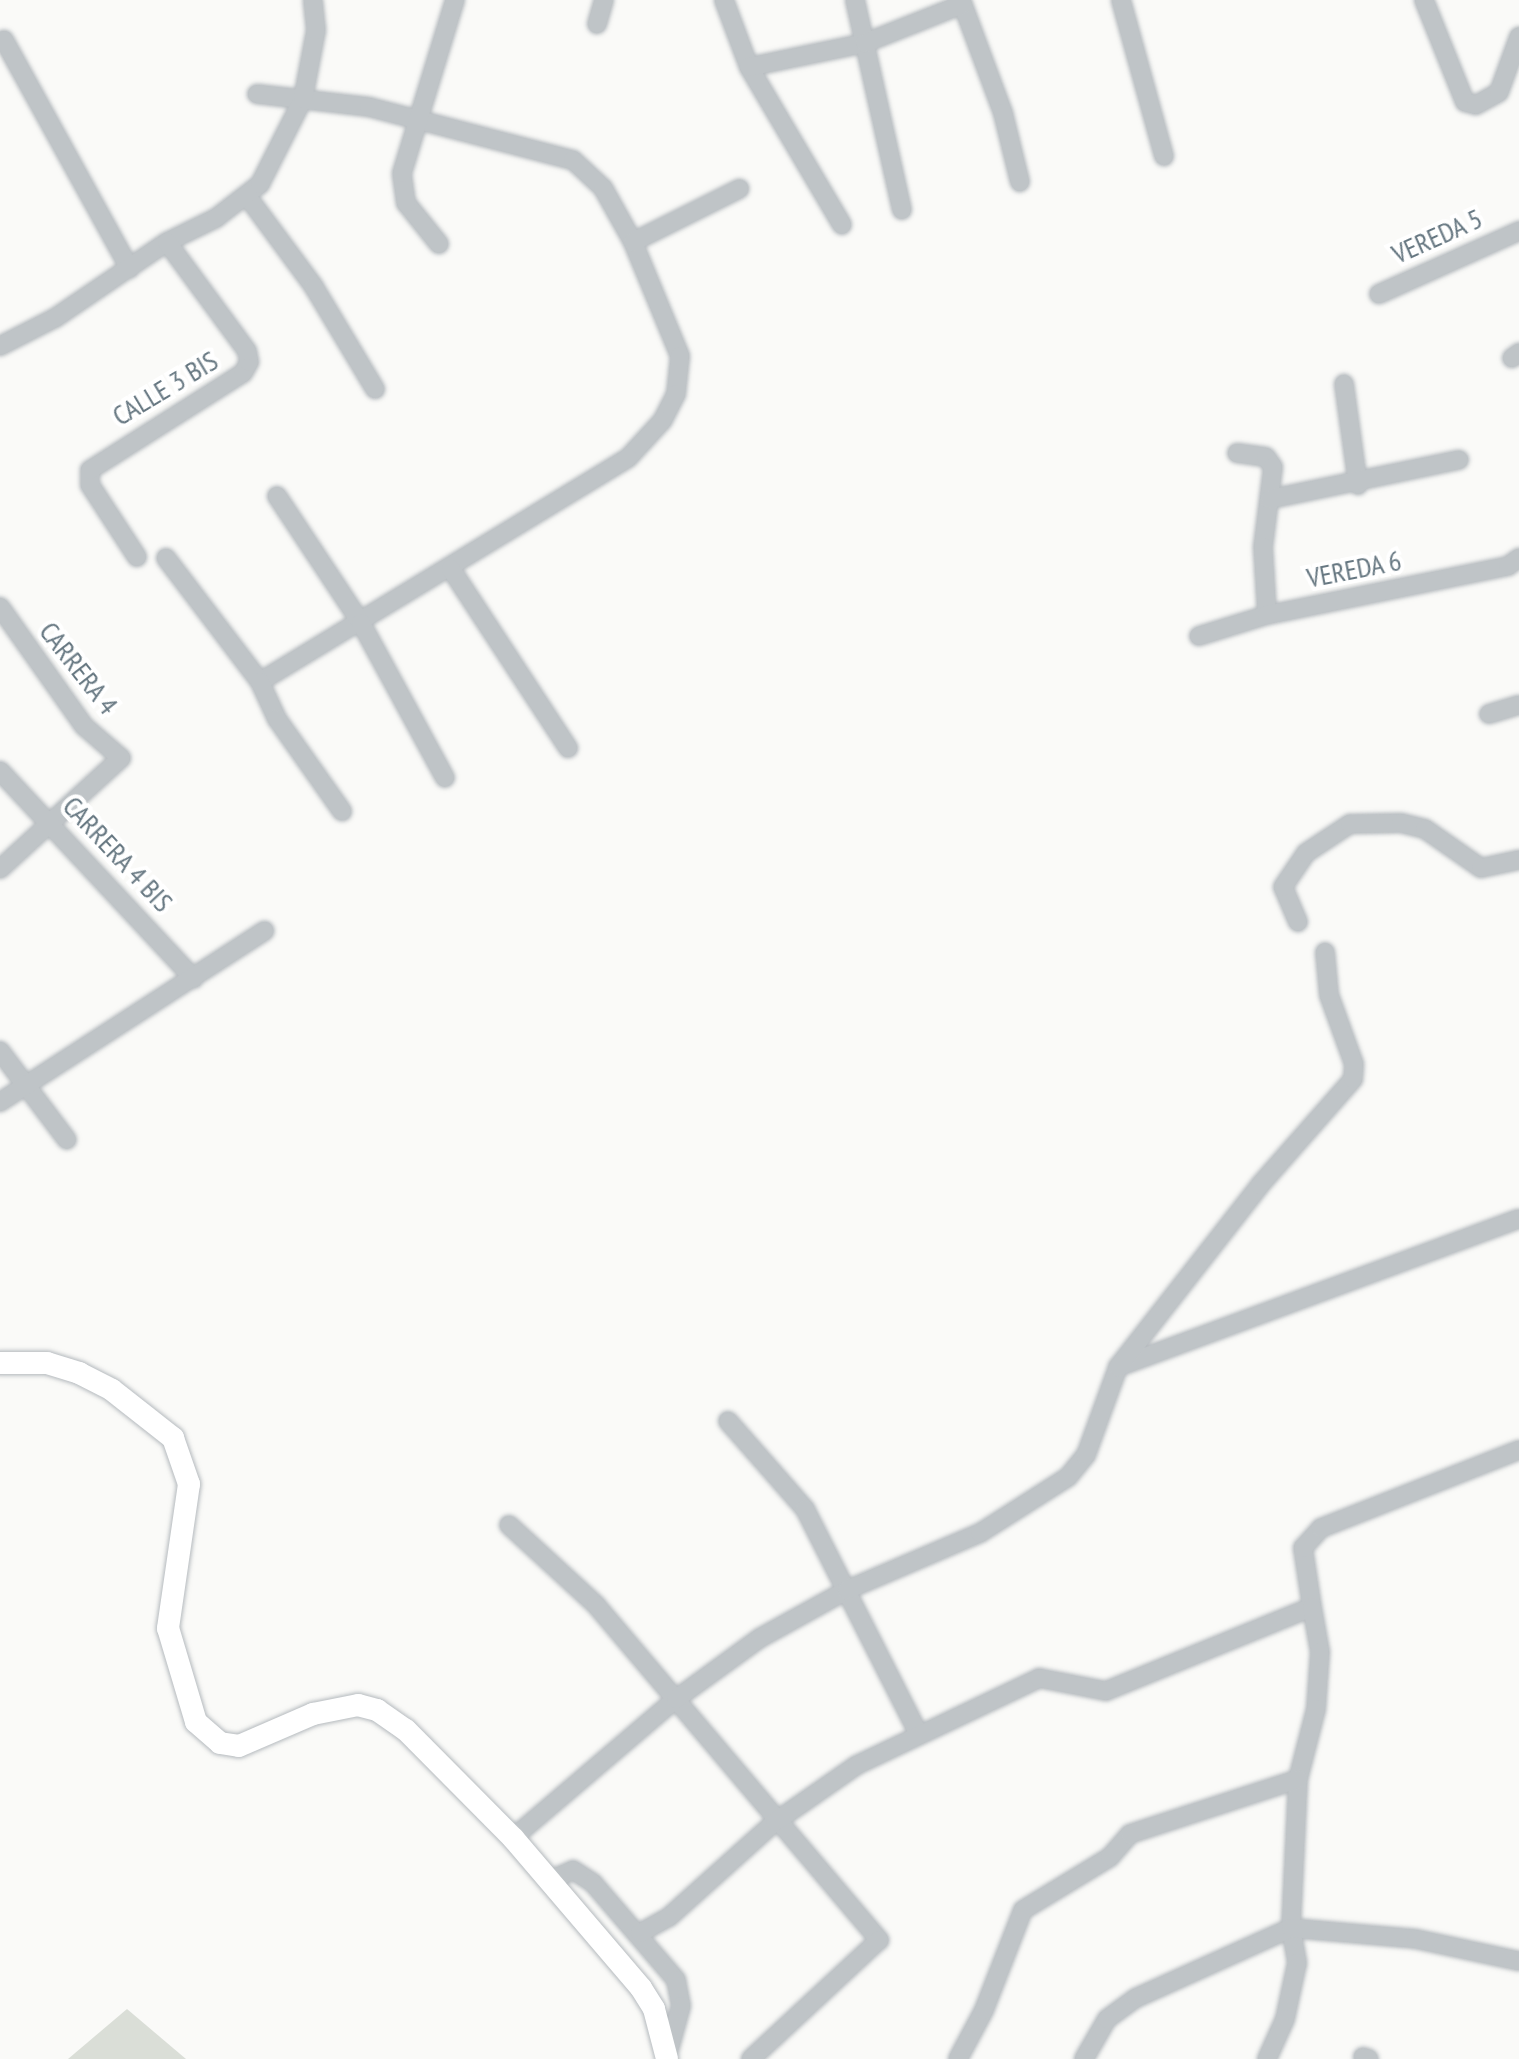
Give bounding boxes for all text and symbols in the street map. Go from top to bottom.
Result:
street label: VEREDA 5 [1386,201,1488,271]
street label: CALLE 3 BIS [106,344,224,432]
street label: VEREDA 6 [1304,543,1404,595]
street label: CARRERA 4 [32,615,126,721]
street label: CARRERA 4 BIS [56,789,180,919]

